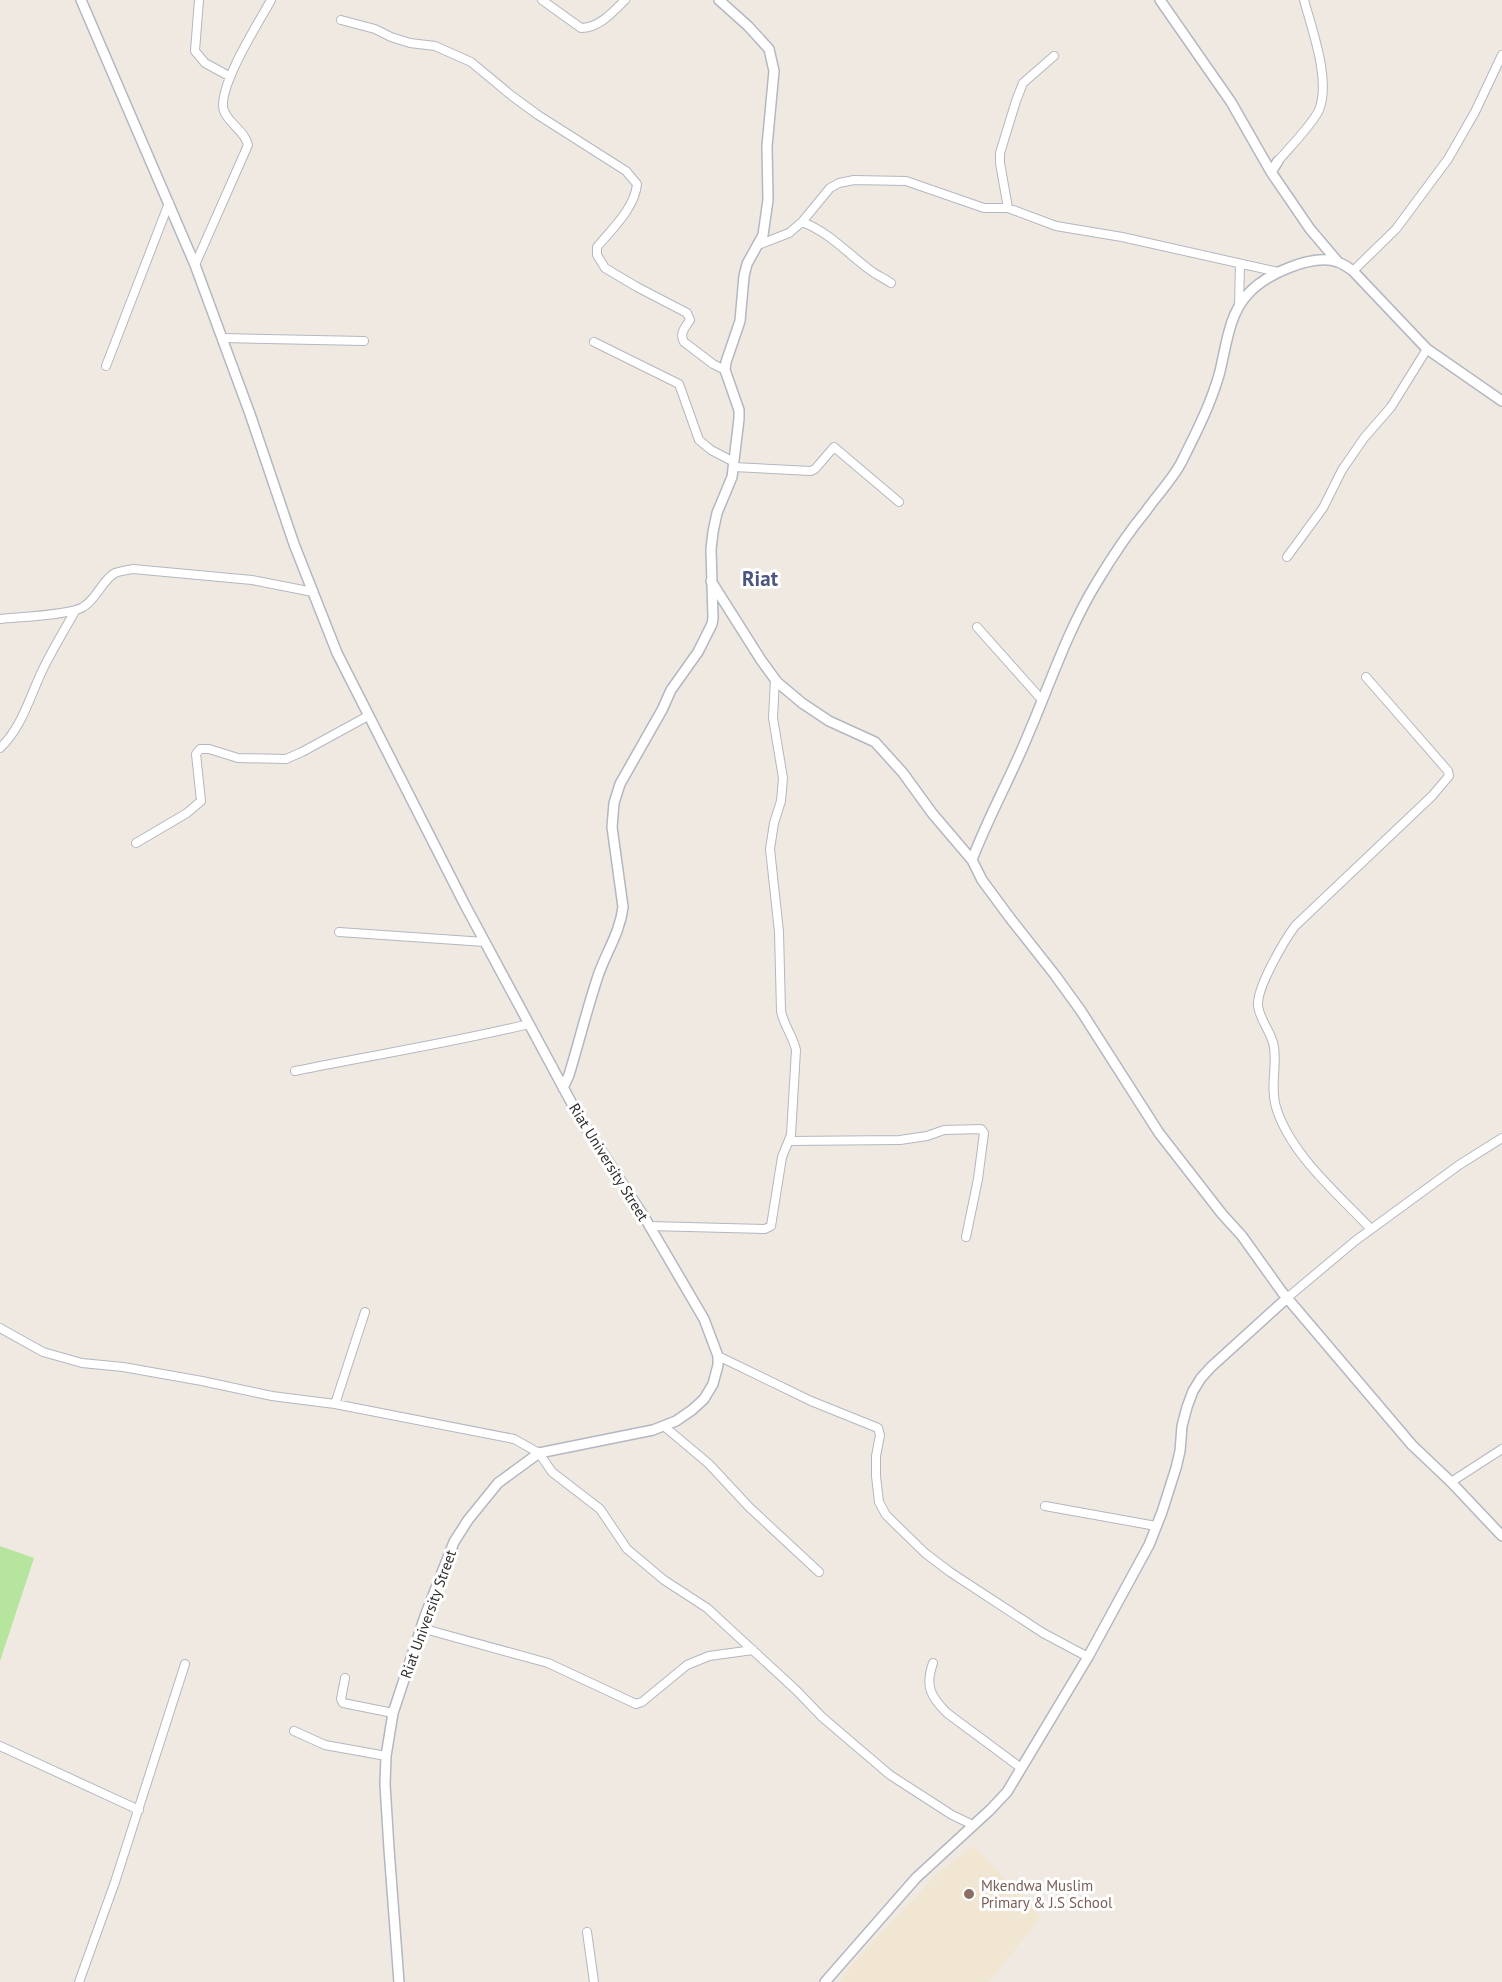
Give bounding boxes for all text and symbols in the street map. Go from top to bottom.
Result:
district label: Riat [742,565,779,592]
street label: Riat University Street [565,1100,653,1224]
street label: Riat University Street [396,1547,460,1681]
place label: Mkendwa Muslim Primary & J.S School [981,1876,1113,1912]
marker: Mkendwa Muslim Primary & J.S School [962,1887,976,1901]

